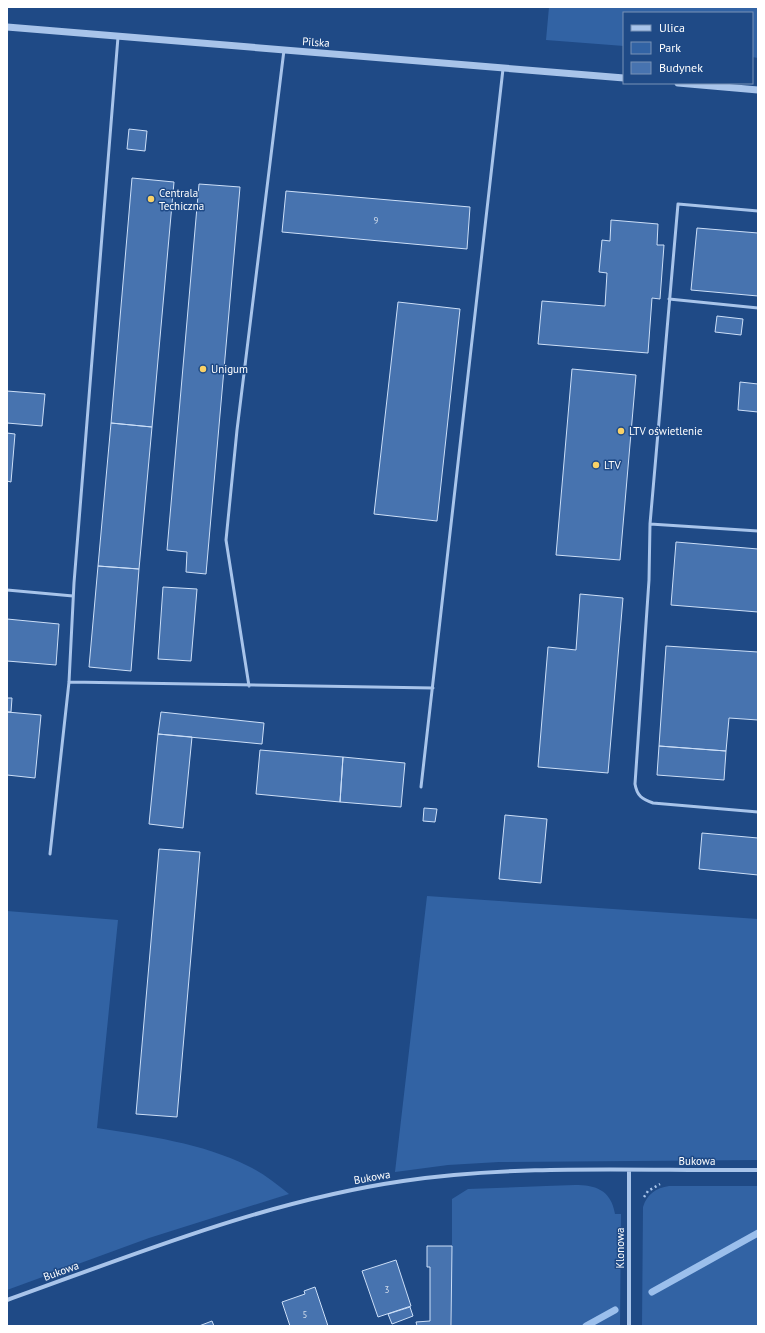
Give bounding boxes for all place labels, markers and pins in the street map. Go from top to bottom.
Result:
place label: Centrala Techiczna [159,186,204,213]
marker: Centrala Techiczna [146,194,156,204]
place label: Unigum [211,362,248,376]
marker: Unigum [198,364,208,374]
place label: LTV oświetlenie [629,424,703,438]
marker: LTV oświetlenie [616,426,626,436]
place label: LTV [604,458,621,472]
marker: LTV [591,460,601,470]

